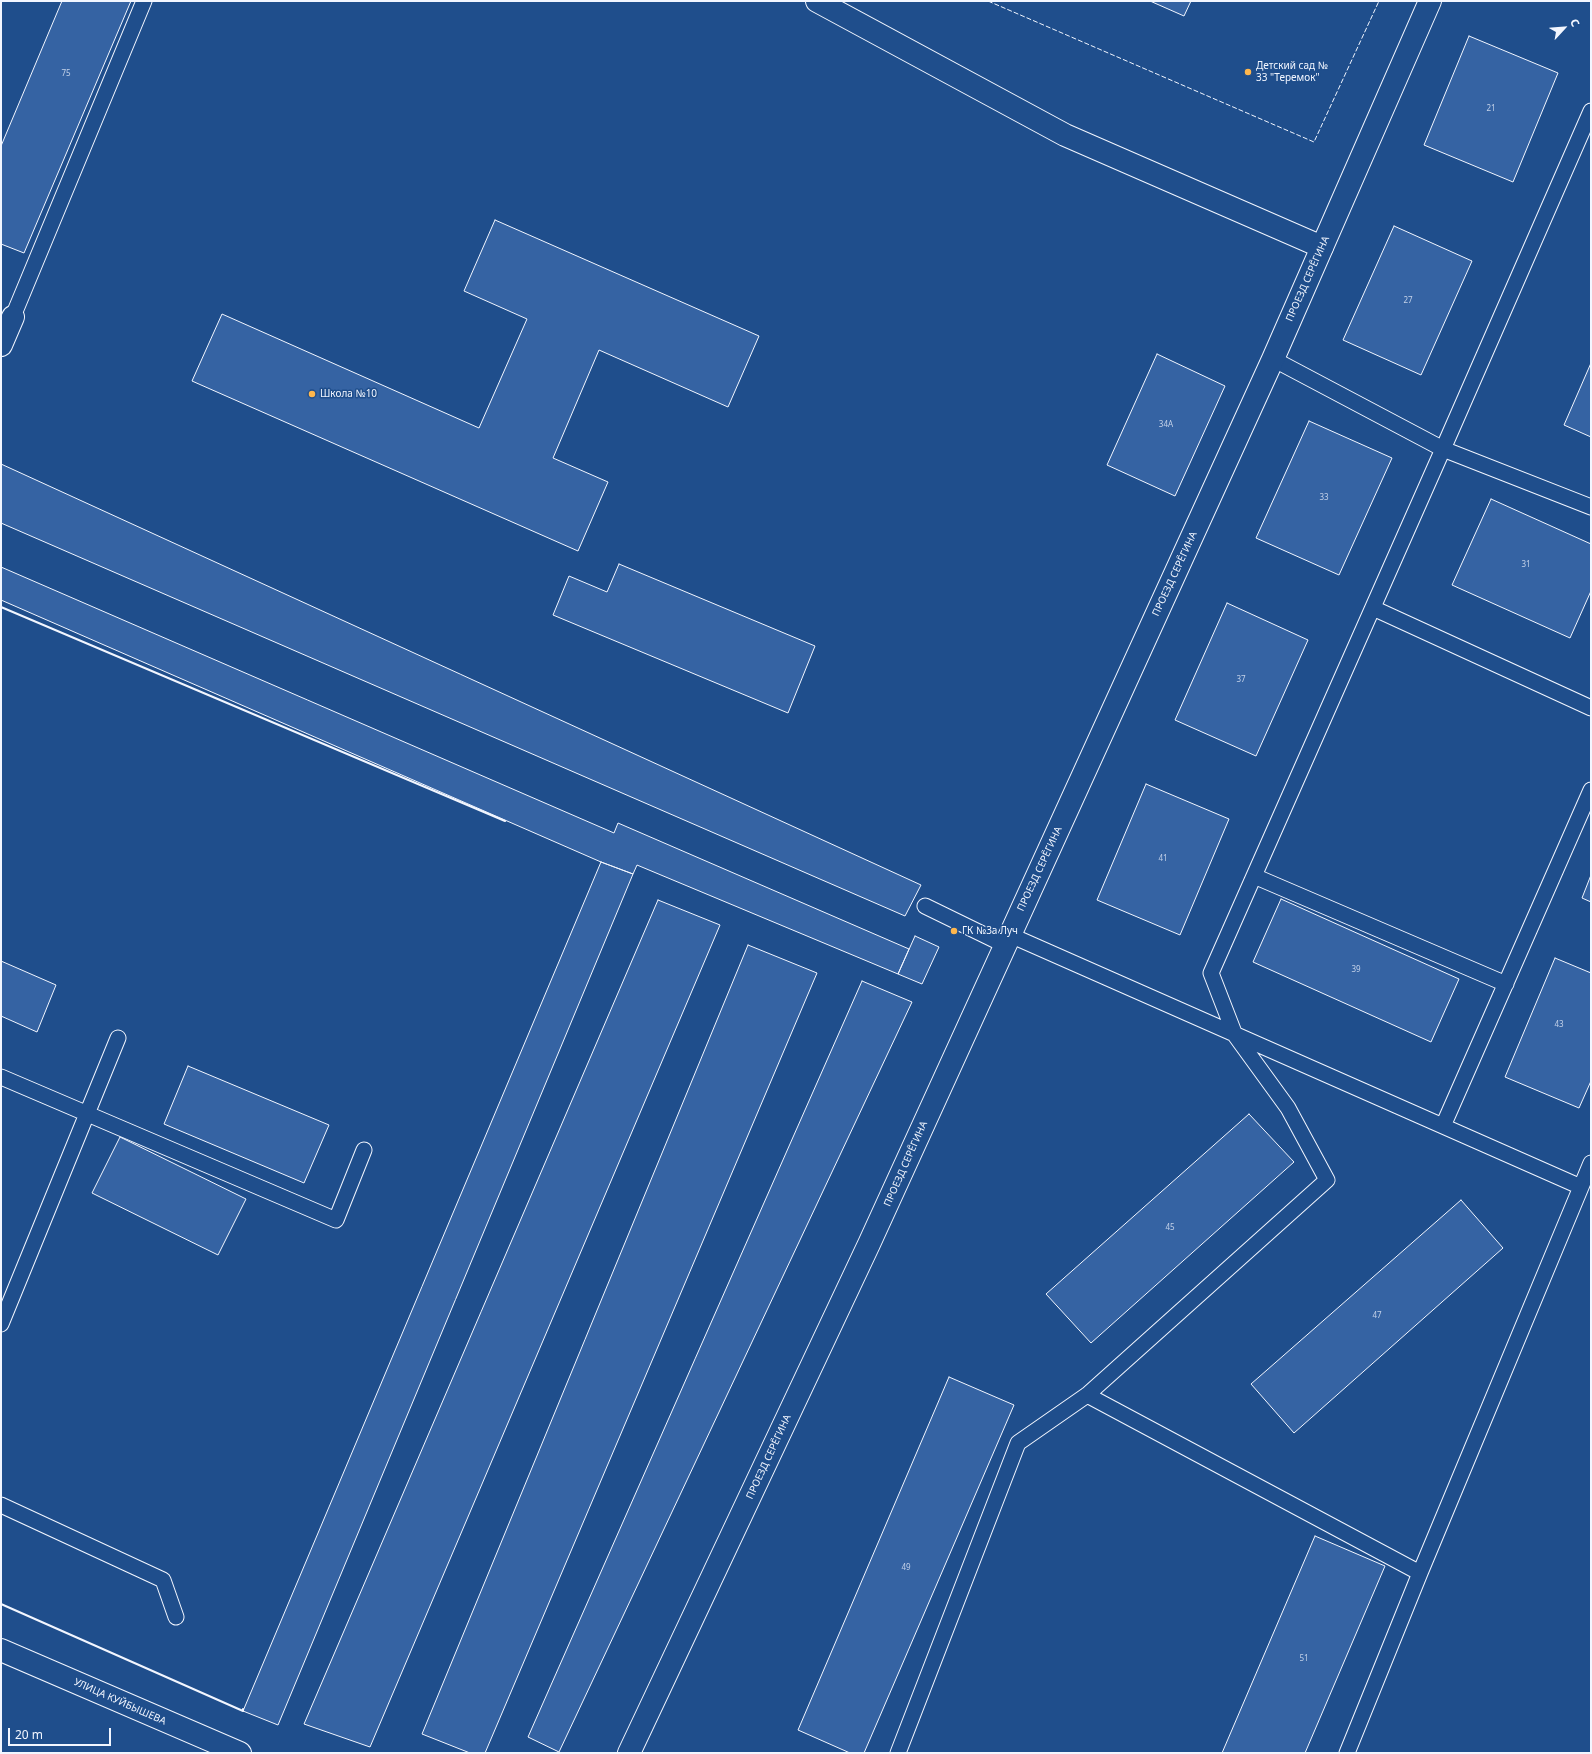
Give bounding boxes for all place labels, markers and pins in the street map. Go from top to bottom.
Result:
place label: Детский сад № 33 "Теремок" [1256,60,1328,84]
marker: Детский сад № 33 "Теремок" [1243,67,1253,77]
place label: Школа №10 [320,388,377,400]
marker: Школа №10 [307,389,317,399]
place label: ГК №3а Луч [962,925,1018,937]
marker: ГК №3а Луч [949,926,959,936]

